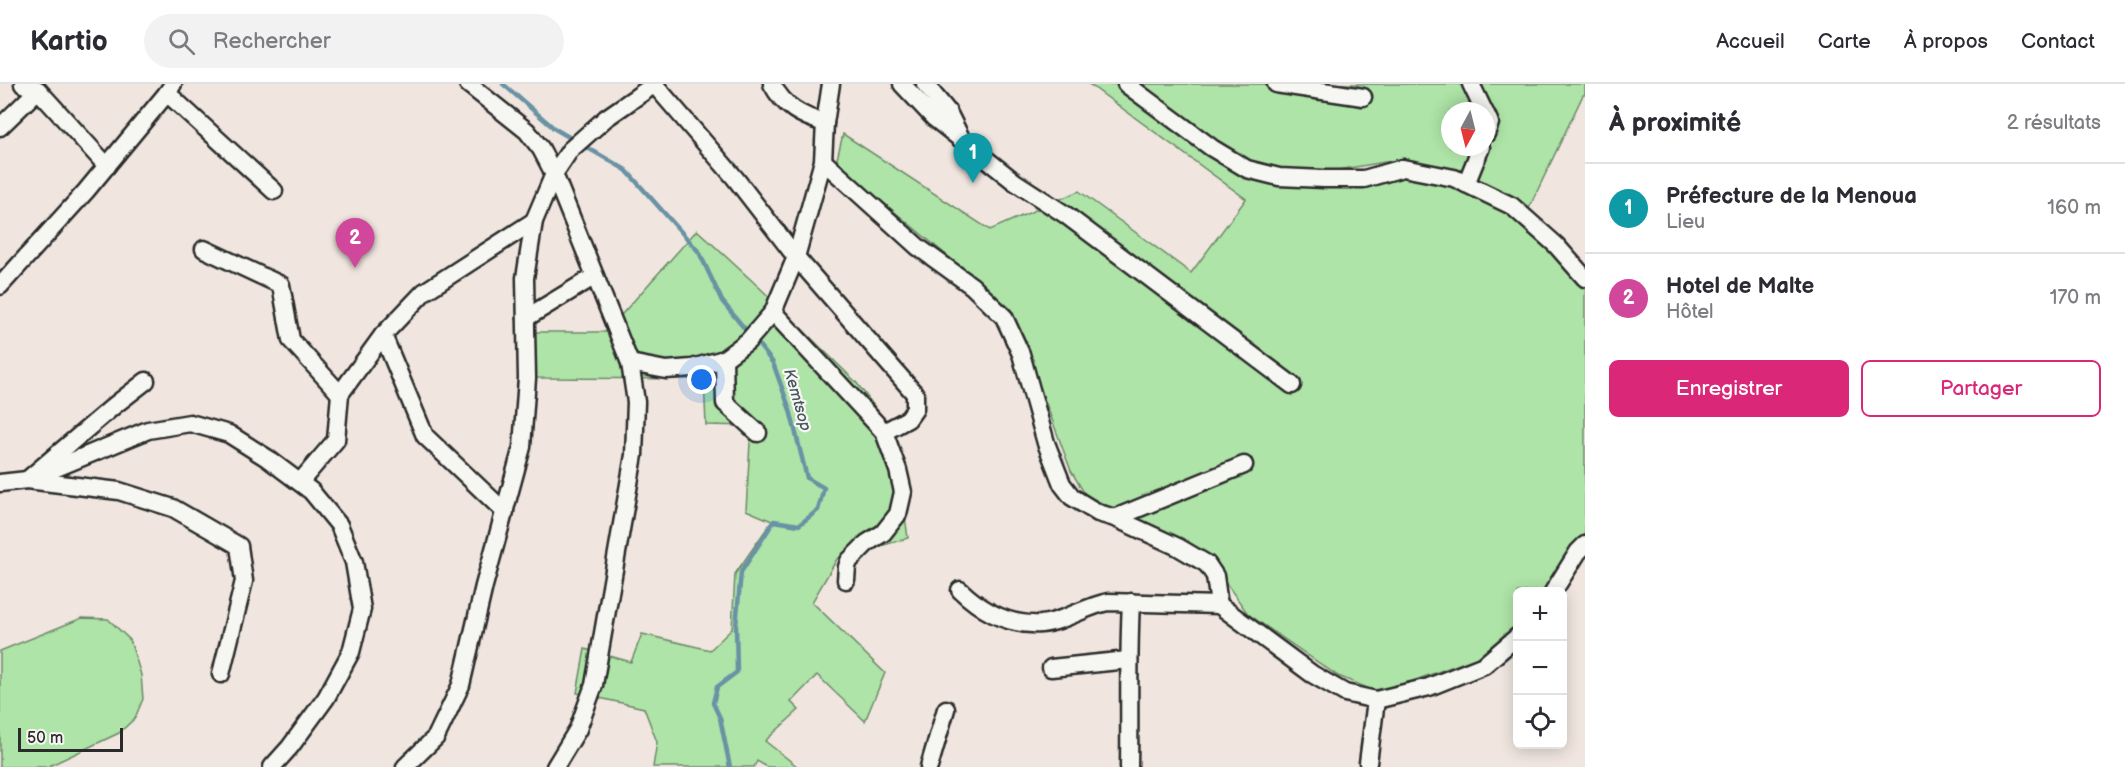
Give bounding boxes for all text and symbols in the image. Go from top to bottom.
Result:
search box [144,14,564,68]
text: Kartio [30,25,108,58]
icon: search [165,25,198,58]
text: Rechercher [213,28,331,55]
text: Accueil [1716,29,1785,54]
text: Carte [1818,29,1871,54]
text: À propos [1904,29,1988,54]
text: Contact [2021,29,2095,54]
north arrow [1441,102,1495,156]
text: À proximité [1609,108,1741,139]
text: 2 résultats [2007,111,2101,135]
pin: 1 [954,134,992,183]
text: Préfecture de la Menoua [1666,183,1917,210]
text: 1 [1624,196,1633,220]
text: 160 m [2047,196,2101,220]
text: Lieu [1666,210,1705,234]
pin: 2 [336,218,374,268]
text: Hotel de Malte [1666,273,1814,300]
text: 2 [1623,286,1634,310]
text: 170 m [2050,286,2101,310]
text: Hôtel [1666,300,1714,324]
button: Enregistrer [1609,360,1849,417]
button: Partager [1861,360,2101,417]
your location [687,365,716,394]
water label: Kemtsop [779,367,815,433]
map controls [1513,587,1567,749]
button: + [1513,587,1567,641]
button: − [1513,641,1567,695]
button: locate [1513,695,1567,749]
scale bar [18,725,123,752]
text: 50 m [27,729,63,748]

